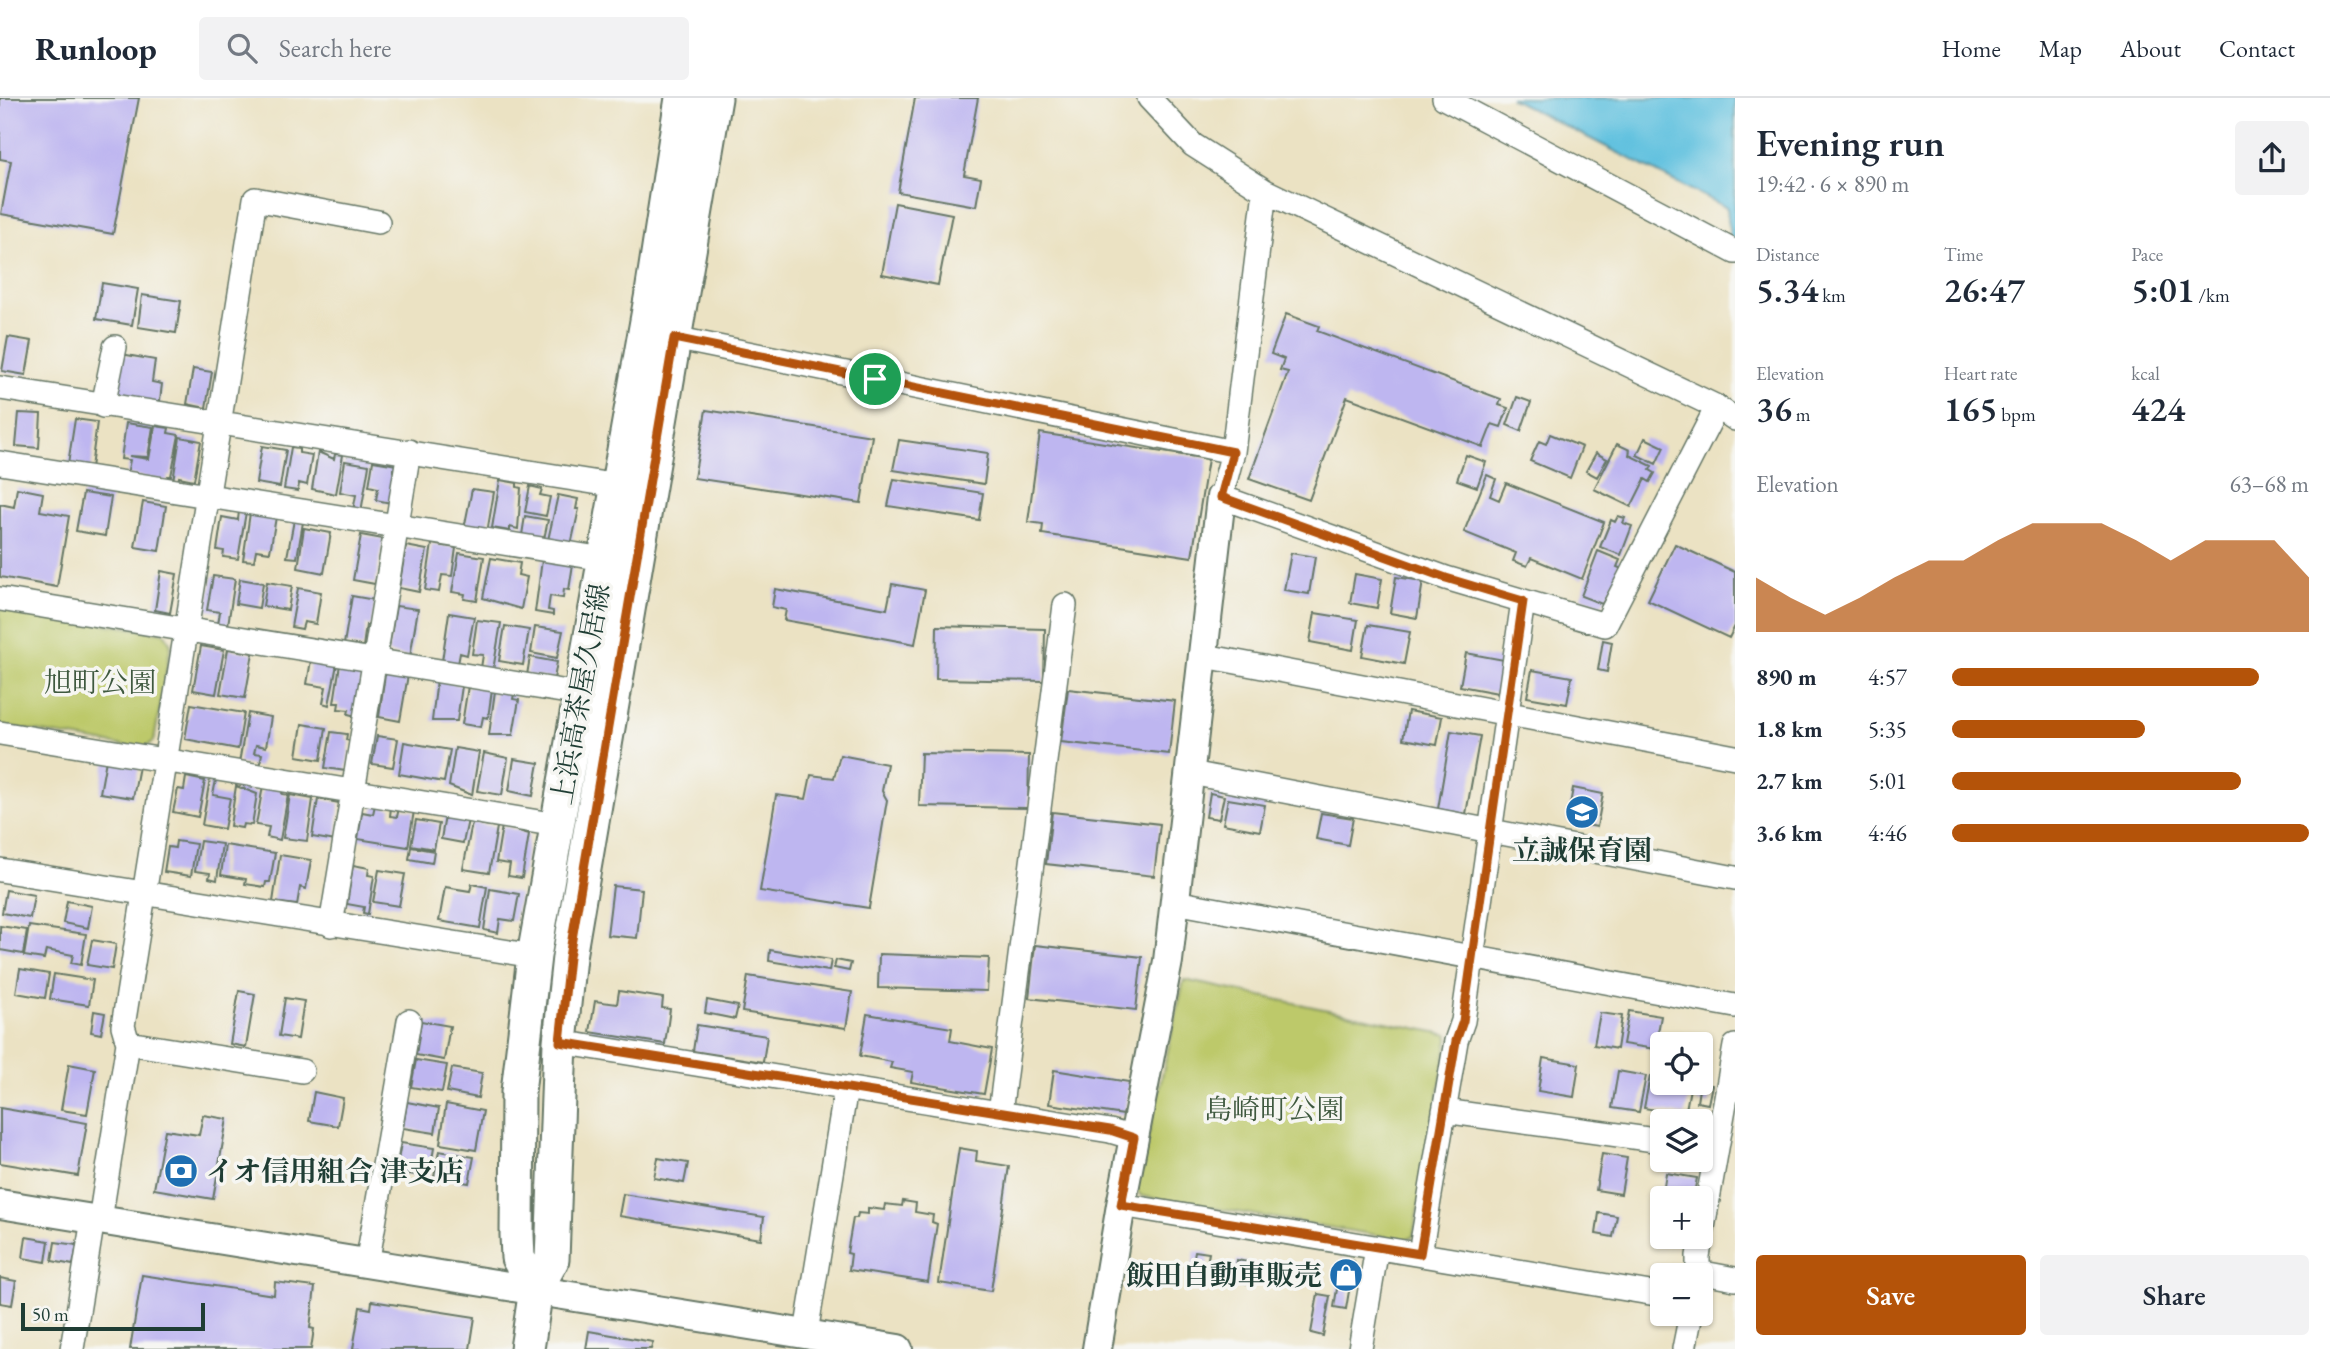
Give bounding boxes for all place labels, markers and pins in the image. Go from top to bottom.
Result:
pin [845,349,905,409]
school or university icon: 立誠保育園 [1563,793,1601,831]
place label: 立誠保育園 [1512,832,1652,868]
bank icon: イオ信用組合 津支店 [162,1152,200,1190]
place label: イオ信用組合 津支店 [206,1153,464,1189]
shop icon: 飯田自動車販売 [1327,1256,1365,1294]
place label: 飯田自動車販売 [1126,1257,1322,1293]

